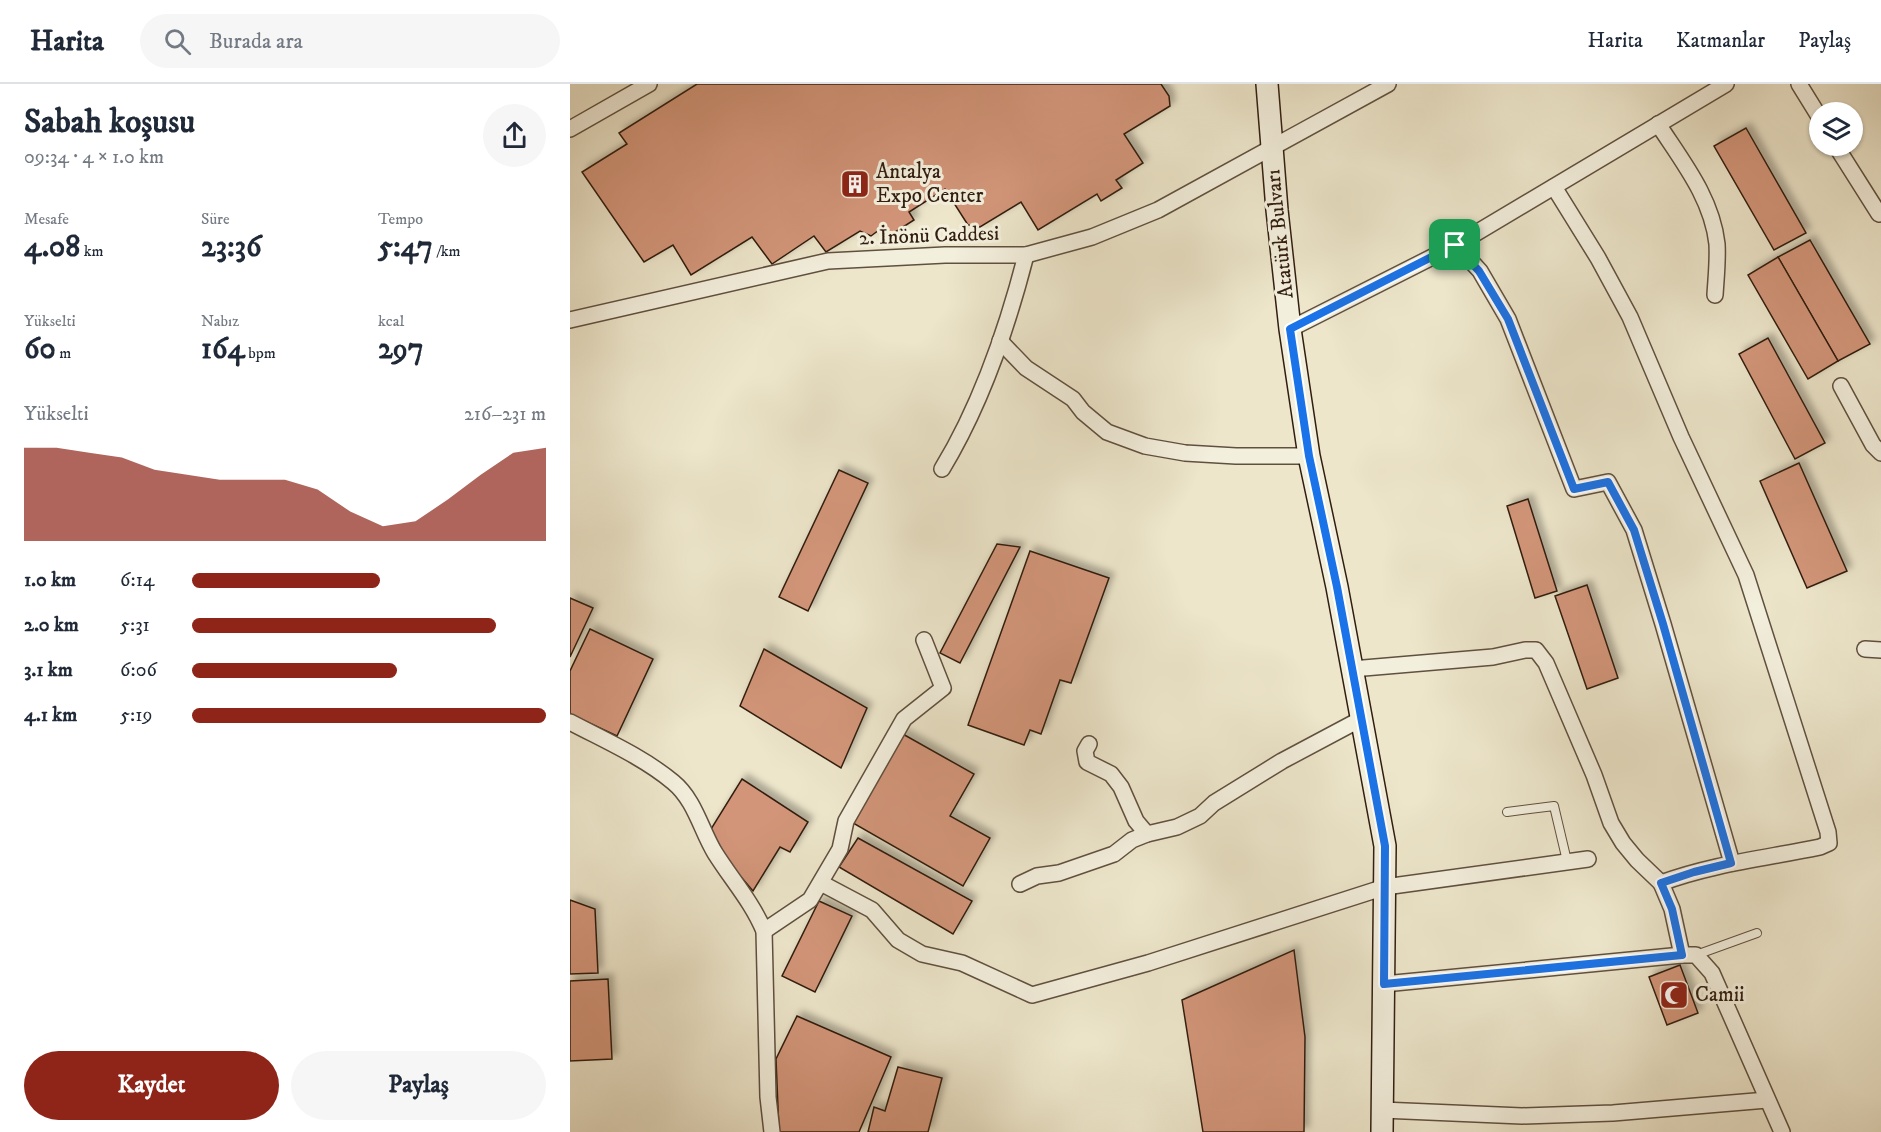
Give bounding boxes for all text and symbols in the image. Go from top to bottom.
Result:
search box [140,14,560,68]
text: Harita [30,24,104,59]
icon: search [161,25,194,58]
text: Burada ara [209,28,303,55]
text: Harita [1588,28,1643,54]
text: Katmanlar [1676,28,1765,54]
text: Paylaş [1798,28,1851,54]
text: Sabah koşusu [24,102,195,143]
map controls [1809,102,1863,156]
button: layers [1809,102,1863,156]
button: share [483,104,546,167]
text: 09:34 · 4 × 1.0 km [24,145,164,170]
place label: Antalya Expo Center [876,159,983,209]
building icon: Antalya Expo Center [839,168,871,200]
street label: Atatürk Bulvarı [1260,168,1300,300]
text: Mesafe [24,209,69,229]
text: Süre [201,209,230,229]
text: Tempo [378,209,423,229]
pin [1429,219,1480,270]
street label: 2. İnönü Caddesi [858,220,1000,251]
icon: arrive [1438,228,1471,261]
text: 4.08 [24,229,80,266]
text: 23:36 [201,229,262,266]
text: 5:47 [378,229,433,266]
text: km [80,241,104,261]
text: /km [433,241,461,261]
text: Yükselti [24,311,76,331]
text: Nabız [201,311,239,331]
text: kcal [378,311,404,331]
text: 60 [24,331,56,368]
text: 164 [201,331,245,368]
text: 297 [378,331,424,368]
text: m [56,343,71,363]
text: bpm [245,343,276,363]
text: Yükselti [24,402,89,427]
text: 216–231 m [464,402,546,427]
text: 1.0 km [24,568,76,593]
text: 6:14 [120,568,154,593]
text: 2.0 km [24,613,79,638]
text: 5:31 [120,613,150,638]
text: 3.1 km [24,658,73,683]
text: 6:06 [120,658,157,683]
text: 4.1 km [24,703,77,728]
text: 5:19 [120,703,152,728]
mosque icon: Camii [1658,979,1690,1011]
place label: Camii [1695,982,1745,1008]
button: Kaydet [24,1051,279,1120]
button: Paylaş [291,1051,546,1120]

